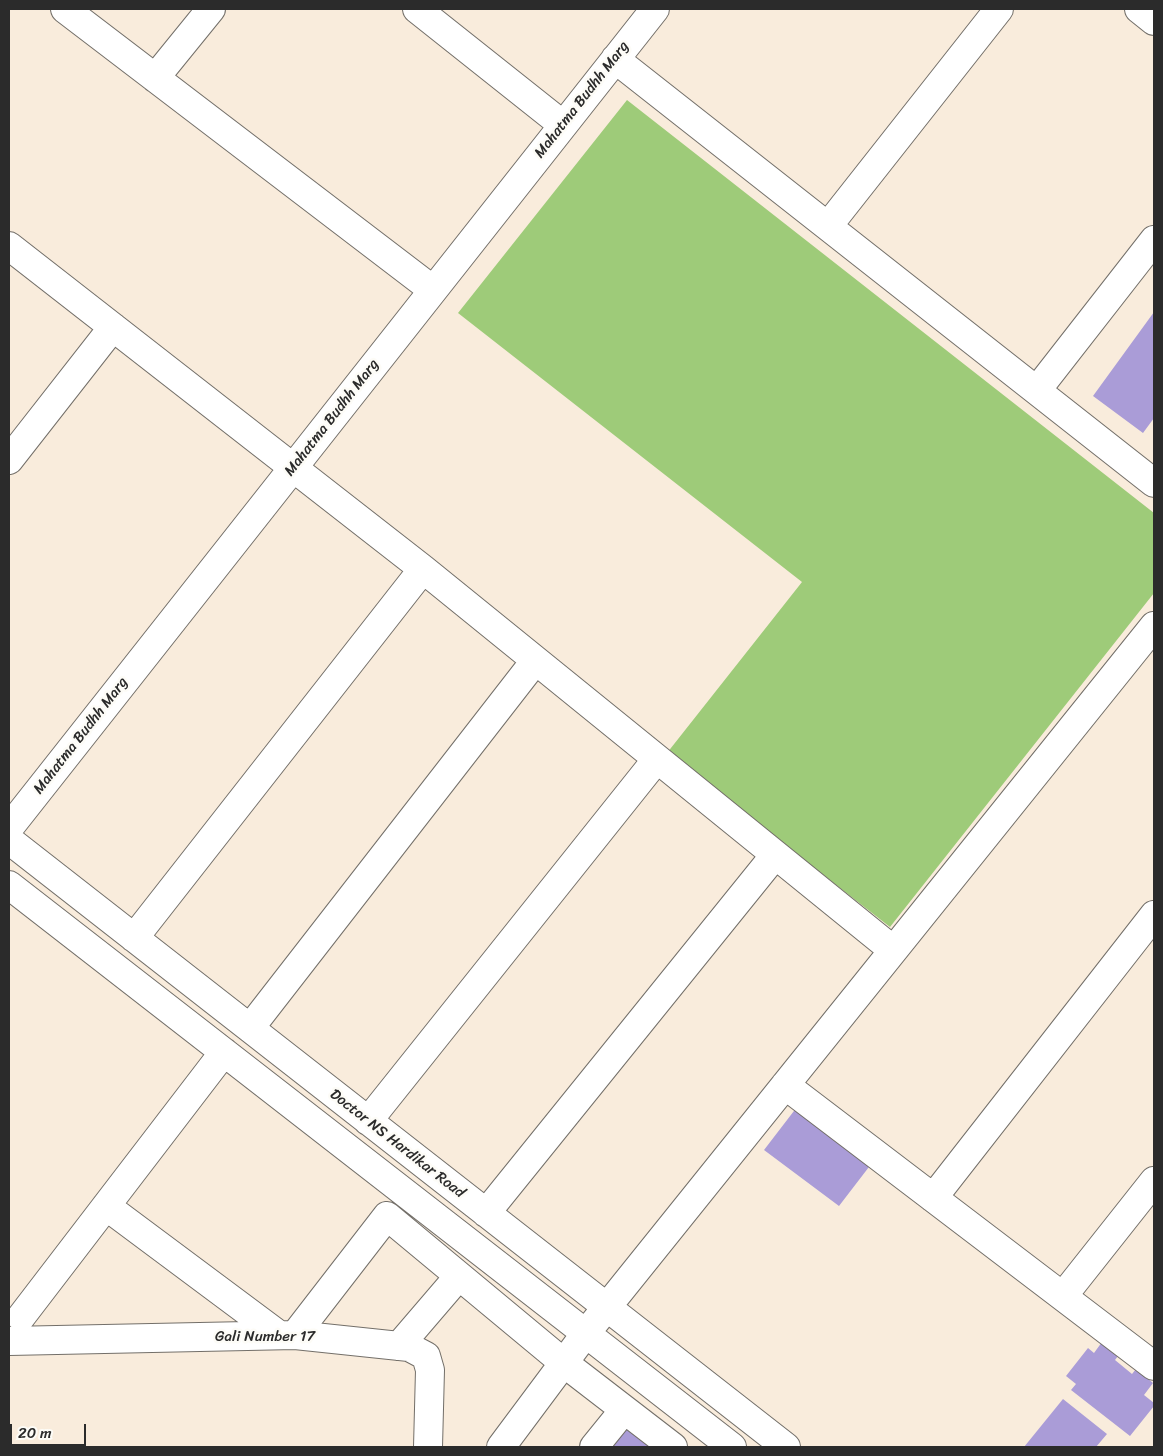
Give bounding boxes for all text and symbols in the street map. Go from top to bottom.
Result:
street label: Mahatma Budhh Marg [531,38,633,162]
street label: Mahatma Budhh Marg [281,356,383,480]
street label: Mahatma Budhh Marg [30,674,132,798]
street label: Doctor NS Hardikar Road [326,1086,468,1202]
street label: Gali Number 17 [215,1328,315,1346]
scale bar [12,1414,89,1446]
text: 20 m [18,1420,52,1446]

